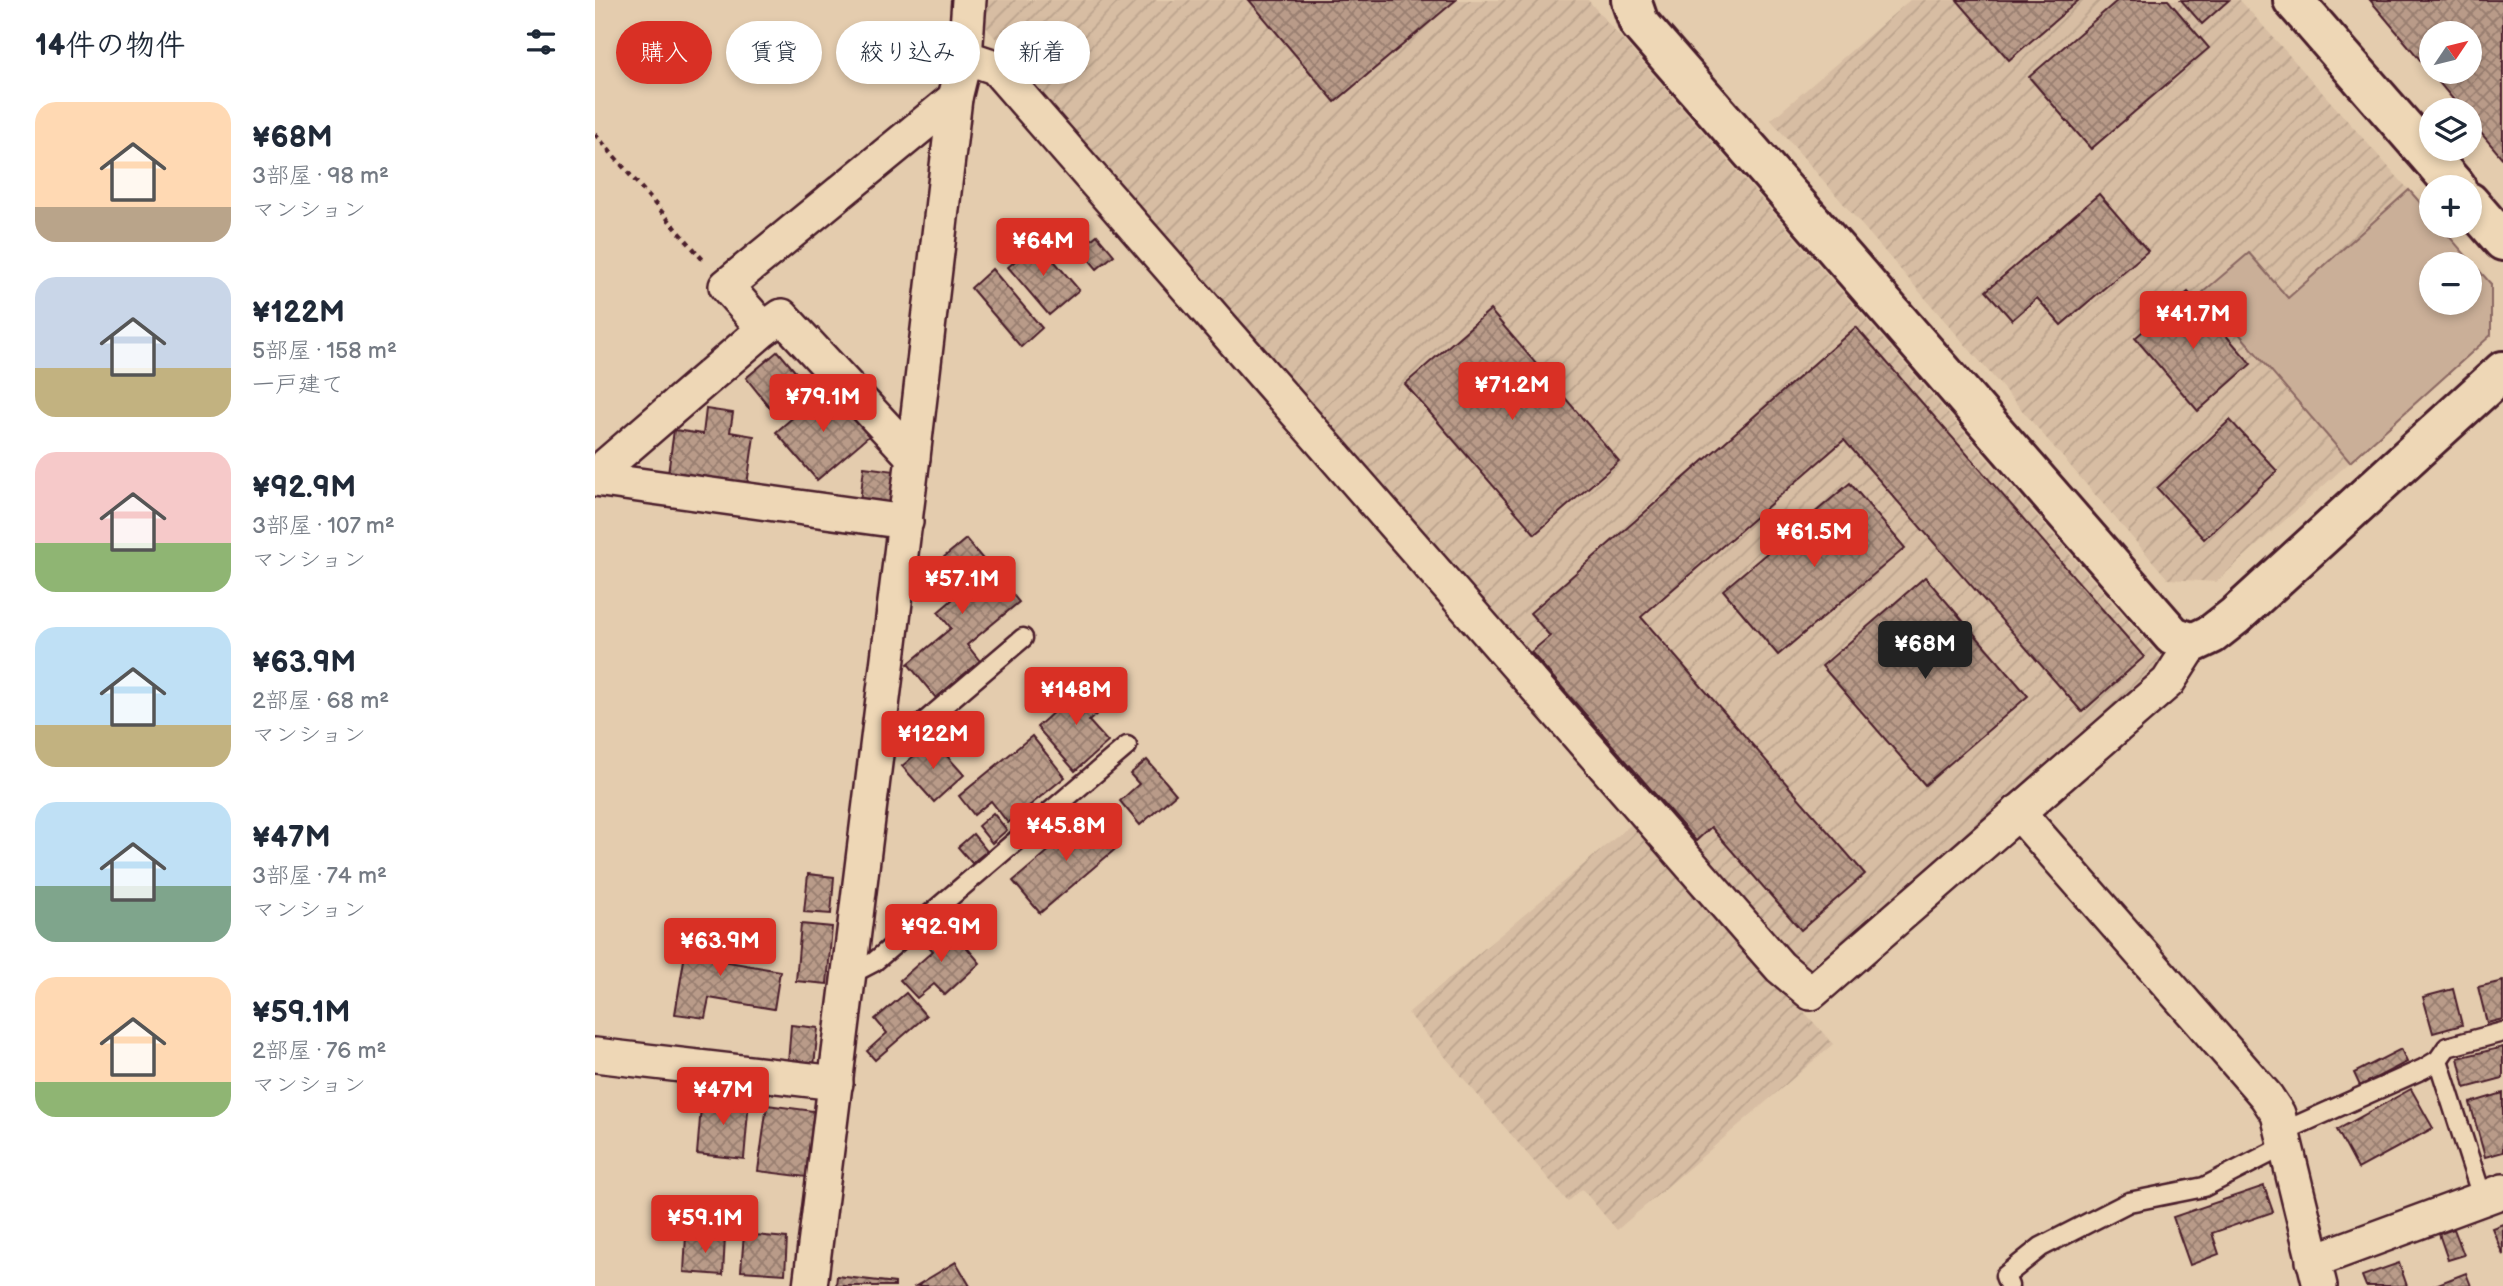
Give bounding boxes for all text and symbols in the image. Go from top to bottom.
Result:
chip: 購入 [616,21,712,84]
chip: 賃貸 [726,21,822,84]
chip: 絞り込み [836,21,980,84]
chip: 新着 [994,21,1090,84]
north arrow [2419,21,2481,84]
map controls [2419,21,2482,315]
icon: filters [522,23,560,61]
text: 14件の物件 [35,28,185,64]
button: layers [2419,98,2482,161]
text: ¥68M [252,120,333,156]
icon: home [91,130,175,214]
text: 3部屋 · 98 m² [252,162,389,190]
button: + [2419,175,2482,238]
text: マンション [252,196,366,224]
pin: ¥64M [1002,218,1084,278]
text: ¥64M [1012,227,1074,255]
button: − [2419,252,2482,315]
pin: ¥41.7M [2136,292,2250,351]
text: ¥122M [252,295,345,331]
text: ¥41.7M [2156,300,2230,328]
icon: home [91,305,175,389]
text: 5部屋 · 158 m² [252,337,397,365]
pin: ¥71.2M [1455,362,1569,422]
text: 一戸建て [252,371,344,399]
text: ¥71.2M [1474,371,1550,399]
pin: ¥79.1M [766,374,880,434]
text: ¥79.1M [786,383,860,411]
text: ¥92.9M [252,470,356,506]
icon: home [91,480,175,564]
pin: ¥61.5M [1757,510,1871,569]
text: 3部屋 · 107 m² [252,512,395,540]
text: ¥61.5M [1776,518,1852,546]
text: マンション [252,546,366,574]
pin: ¥57.1M [905,556,1019,616]
text: ¥57.1M [925,565,999,593]
pin: ¥68M [1884,622,1966,681]
text: ¥68M [1894,630,1956,658]
text: ¥63.9M [252,645,356,681]
icon: home [91,655,175,739]
pin: ¥148M [1027,668,1125,727]
text: ¥148M [1040,676,1112,704]
text: 2部屋 · 68 m² [252,687,389,715]
pin: ¥122M [884,712,982,771]
text: ¥122M [897,720,969,748]
text: マンション [252,721,366,749]
pin: ¥45.8M [1009,804,1123,863]
text: ¥45.8M [1026,812,1106,840]
text: ¥47M [252,820,331,856]
icon: home [91,830,175,914]
text: 3部屋 · 74 m² [252,862,387,890]
text: マンション [252,896,366,924]
pin: ¥92.9M [884,904,998,964]
text: ¥92.9M [901,913,981,941]
pin: ¥63.9M [663,918,777,978]
text: ¥63.9M [680,927,760,955]
text: ¥59.1M [252,995,350,1031]
icon: home [91,1005,175,1089]
text: 2部屋 · 76 m² [252,1037,386,1065]
pin: ¥47M [682,1068,764,1127]
text: マンション [252,1071,366,1099]
text: ¥47M [693,1076,753,1104]
pin: ¥59.1M [648,1196,762,1255]
text: ¥59.1M [667,1204,743,1232]

